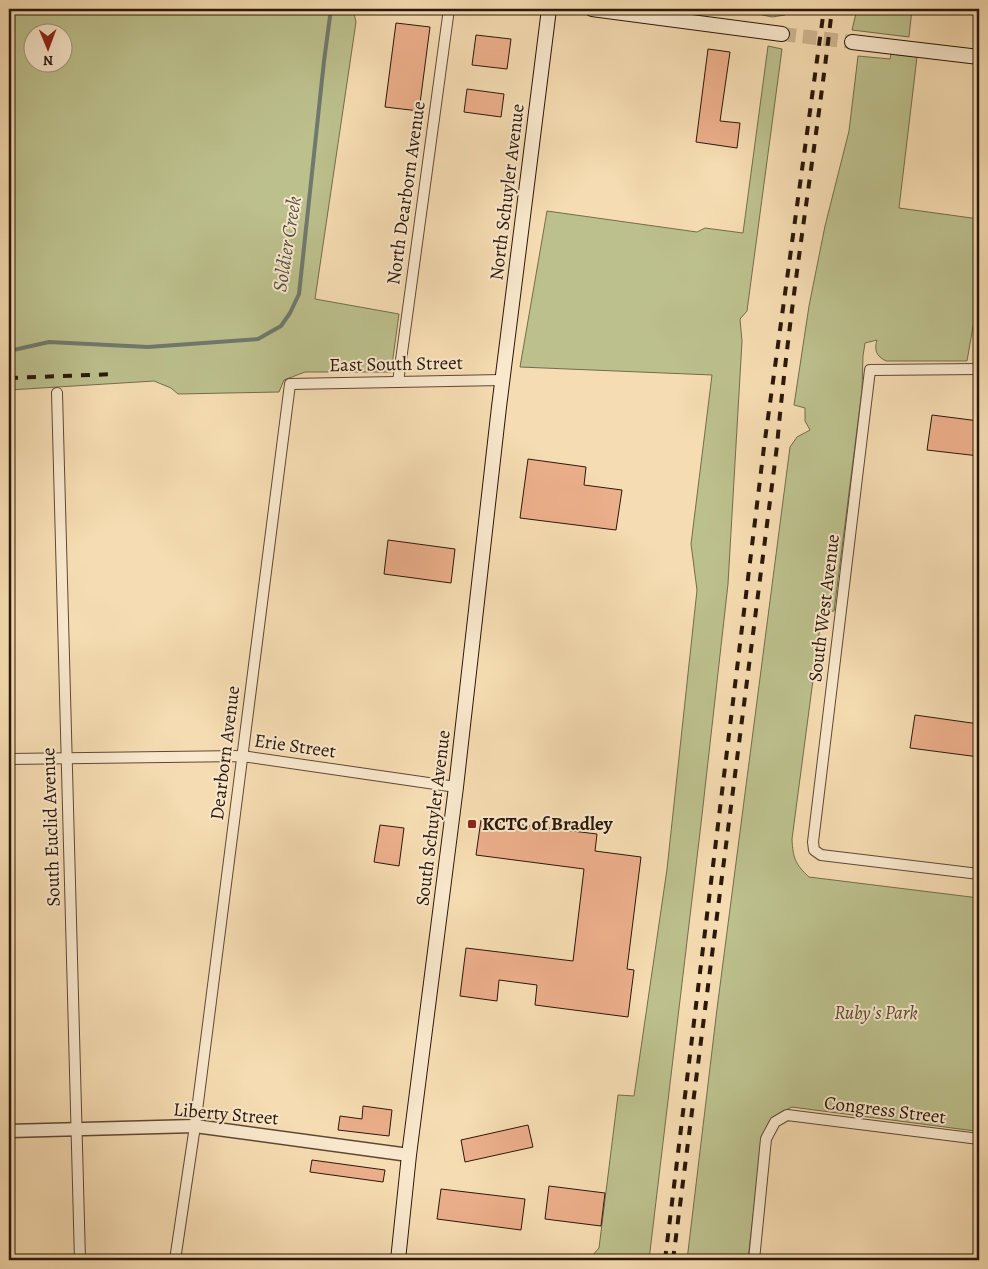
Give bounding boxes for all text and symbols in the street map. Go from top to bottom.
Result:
north arrow [22,22,72,72]
text: N [43,51,53,70]
street label: North Dearborn Avenue [380,99,432,287]
street label: North Schuyler Avenue [483,102,531,282]
water label: Soldier Creek [266,194,308,294]
street label: East South Street [329,350,463,378]
street label: South West Avenue [802,533,846,683]
street label: Dearborn Avenue [204,684,246,822]
street label: Erie Street [252,727,338,765]
street label: South Schuyler Avenue [409,729,457,907]
street label: South Euclid Avenue [35,747,67,907]
place label: KCTC of Bradley [482,811,614,837]
marker: KCTC of Bradley [466,818,478,830]
park label: Ruby's Park [834,1000,918,1026]
street label: Congress Street [823,1090,947,1130]
street label: Liberty Street [172,1096,280,1132]

